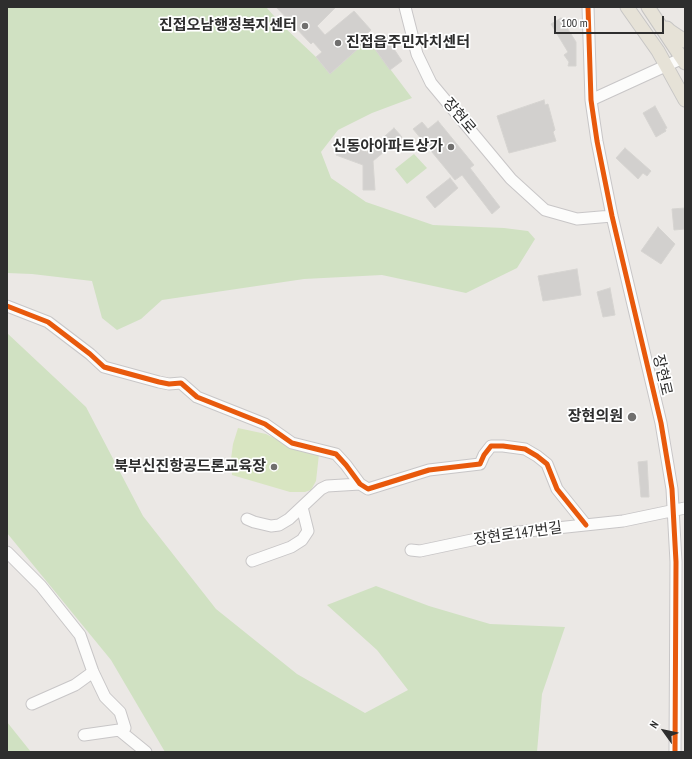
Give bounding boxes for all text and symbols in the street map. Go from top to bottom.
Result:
scale bar [556,8,666,34]
text: 100 m [561,15,588,30]
place label: 진접오남행정복지센터 [159,17,297,35]
marker: 진접오남행정복지센터 [300,21,310,31]
place label: 진접읍주민자치센터 [346,34,470,52]
marker: 진접읍주민자치센터 [333,38,343,48]
street label: 장현로 [439,94,479,138]
place label: 신동아아파트상가 [333,138,443,156]
marker: 신동아아파트상가 [446,142,456,152]
street label: 장현로 [649,353,675,397]
place label: 장현의원 [568,408,623,426]
marker: 장현의원 [626,411,638,423]
place label: 북부신진항공드론교육장 [114,458,266,476]
marker: 북부신진항공드론교육장 [269,462,279,472]
street label: 장현로147번길 [473,519,563,549]
north arrow [644,711,684,751]
text: N [646,718,661,731]

